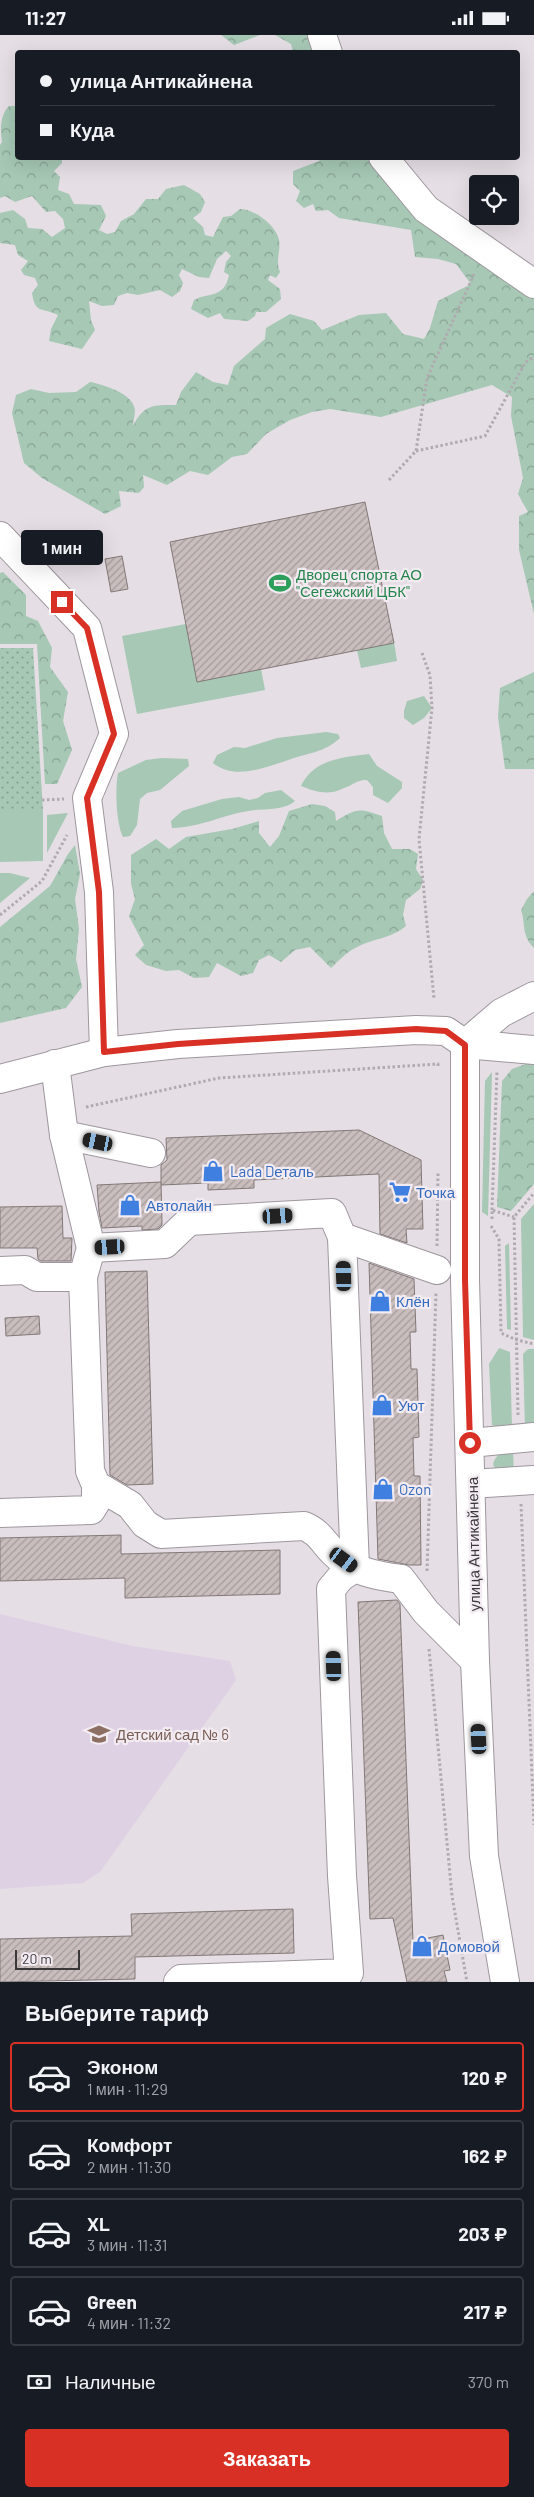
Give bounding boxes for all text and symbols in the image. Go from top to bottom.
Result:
text: 11:27 [25,6,66,29]
text: улица Антикайнена [70,69,252,92]
text: Куда [70,118,114,141]
map controls [469,175,519,225]
button: locate [469,175,519,225]
callout: 1 мин [21,529,103,565]
text: 1 мин [42,538,82,557]
place label: Дворец спорта АО "Сегежский ЦБК" [296,565,422,600]
sports icon: Дворец спорта АО "Сегежский ЦБК" [267,570,293,596]
route end [51,591,73,613]
car [81,1132,114,1152]
shop icon: Lada Dеталь [200,1158,226,1184]
place label: Lada Dеталь [230,1162,314,1180]
supermarket icon: Точка [387,1179,413,1205]
place label: Точка [416,1183,456,1201]
shop icon: Автолайн [117,1192,143,1218]
place label: Автолайн [146,1196,212,1214]
car [262,1208,293,1224]
car [94,1239,125,1255]
car [335,1261,352,1291]
shop icon: Клён [367,1288,393,1314]
place label: Клён [396,1292,430,1310]
shop icon: Уют [369,1392,395,1418]
place label: Уют [398,1396,425,1414]
route start [459,1432,481,1454]
shop icon: Ozon [370,1476,396,1502]
street label: улица Антикайнена [463,1476,483,1611]
place label: Ozon [399,1480,431,1498]
car [327,1545,360,1575]
car [325,1651,342,1681]
school or university icon: Детский сад № 6 [86,1721,112,1747]
car [470,1724,487,1754]
place label: Детский сад № 6 [116,1725,229,1743]
shop icon: Домовой [409,1933,435,1959]
place label: Домовой [438,1937,500,1955]
scale bar [15,1947,80,1970]
text: 20 m [22,1950,52,1967]
text: Выберите тариф [25,1999,209,2025]
icon: car [27,2055,72,2100]
text: Эконом [87,2055,158,2078]
text: 120 ₽ [462,2066,507,2089]
text: 1 мин · 11:29 [87,2079,168,2098]
icon: car [27,2133,72,2178]
text: Комфорт [87,2133,172,2156]
text: 162 ₽ [462,2144,507,2167]
text: 2 мин · 11:30 [87,2157,171,2176]
icon: car [27,2211,72,2256]
text: XL [87,2212,110,2235]
text: 203 ₽ [458,2222,507,2245]
text: 3 мин · 11:31 [87,2235,167,2254]
icon: car [27,2289,72,2334]
text: Green [87,2290,137,2313]
text: 217 ₽ [463,2300,507,2323]
text: 4 мин · 11:32 [87,2313,171,2332]
icon: cash [25,2368,53,2396]
text: Наличные [65,2370,156,2393]
text: 370 m [468,2372,509,2391]
button: Заказать [25,2429,509,2487]

